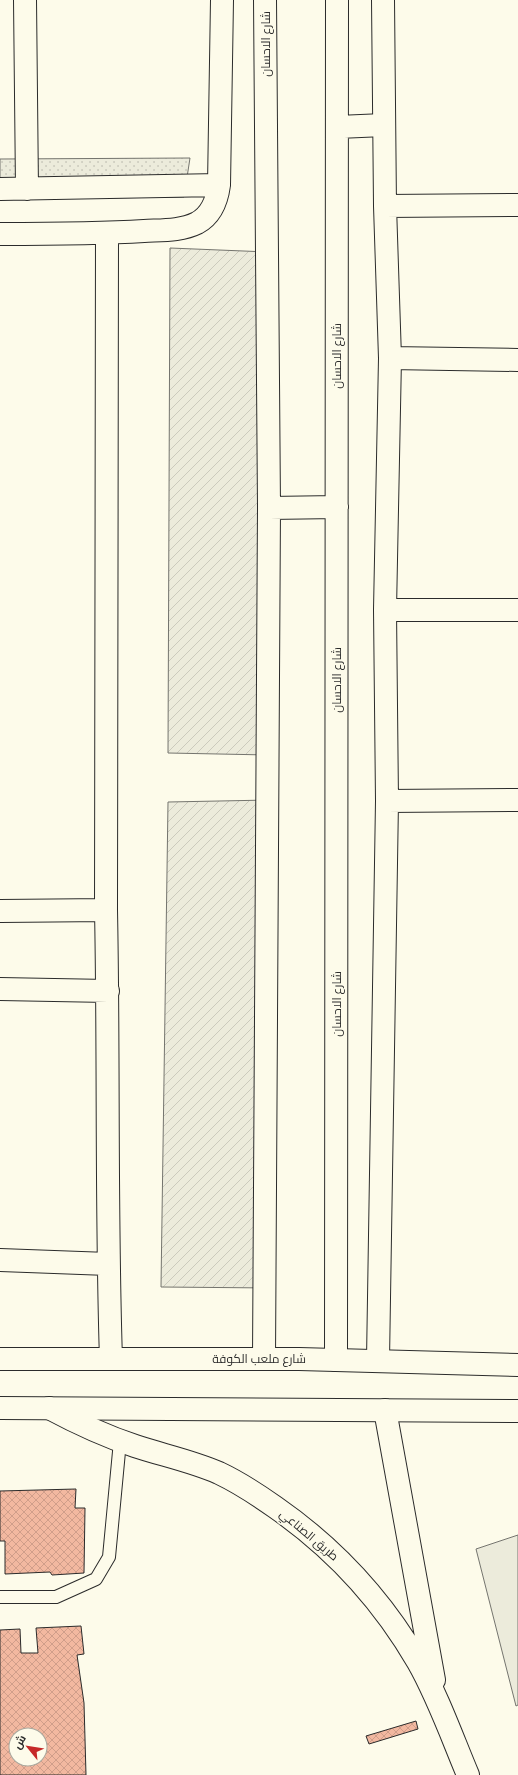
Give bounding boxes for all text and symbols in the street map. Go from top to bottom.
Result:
street label: شارع الاحسان [257,11,276,77]
street label: شارع الاحسان [328,323,347,389]
street label: شارع الاحسان [328,647,347,713]
street label: شارع الاحسان [328,971,347,1037]
street label: شارع ملعب الكوفة [212,1350,306,1369]
street label: طريق الصناعي [275,1505,342,1566]
north arrow [8,1727,48,1767]
text: ش [9,1732,31,1753]

